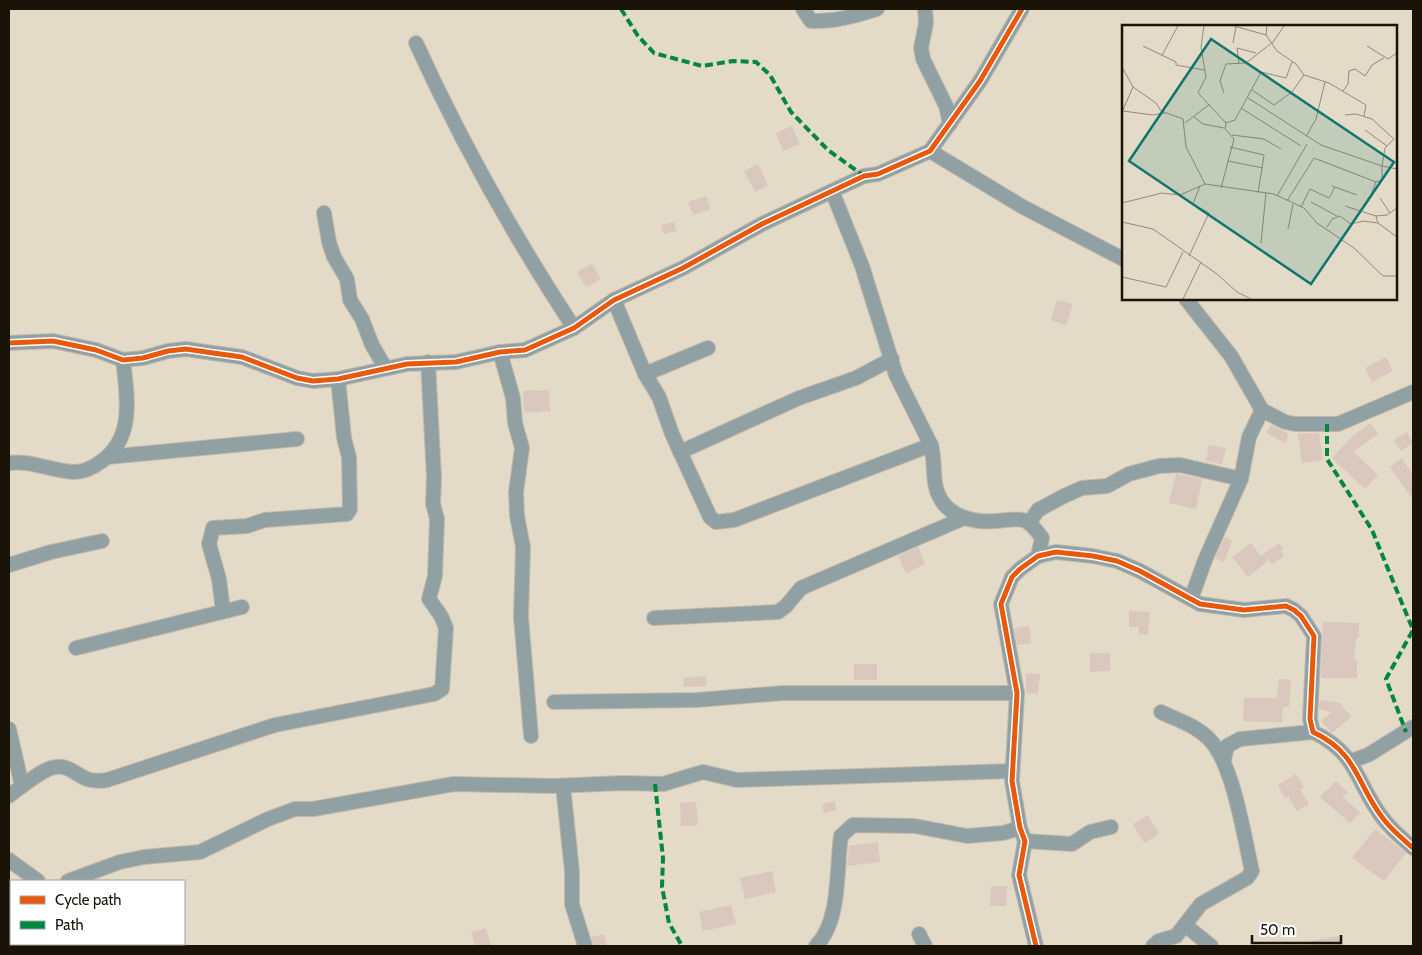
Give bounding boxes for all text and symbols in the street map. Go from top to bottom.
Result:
inset map [1122,25,1397,300]
legend [10,880,185,945]
text: Cycle path [55,891,121,909]
scale bar [1252,912,1341,944]
text: Path [55,916,84,934]
text: 50 m [1260,921,1295,939]

